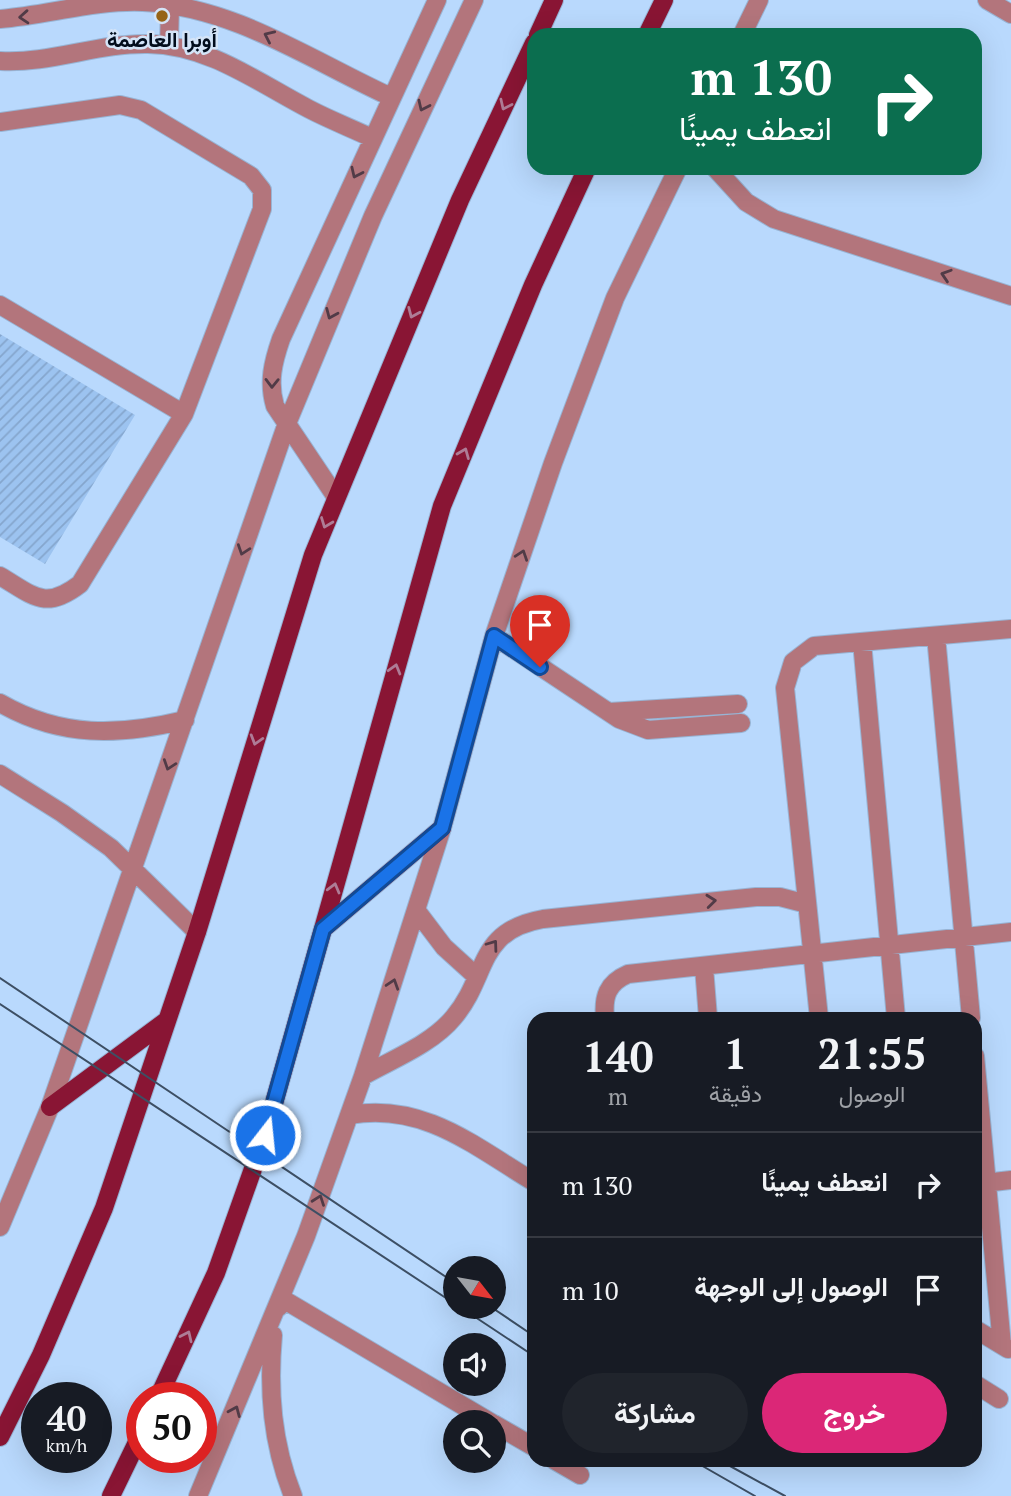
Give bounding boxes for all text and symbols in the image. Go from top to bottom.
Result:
marker: أوبرا العاصمة [154,8,170,24]
one-way arrow [18,9,29,24]
place label: أوبرا العاصمة [107,25,217,53]
one-way arrow [264,30,276,44]
text: 130 m [690,44,832,109]
icon: right [856,56,947,147]
one-way arrow [499,98,513,110]
one-way arrow [417,99,431,111]
text: انعطف يمينًا [679,107,832,149]
one-way arrow [350,166,364,178]
one-way arrow [940,268,952,283]
one-way arrow [325,306,339,319]
one-way arrow [407,306,421,318]
one-way arrow [264,377,279,388]
one-way arrow [456,447,470,460]
one-way arrow [320,517,334,529]
one-way arrow [237,543,251,555]
one-way arrow [514,550,528,562]
pin [510,595,570,667]
icon: arrive [521,606,559,644]
one-way arrow [387,663,402,675]
one-way arrow [250,733,265,745]
one-way arrow [164,758,178,770]
one-way arrow [326,883,341,895]
one-way arrow [705,894,717,909]
one-way arrow [485,941,498,953]
one-way arrow [384,979,399,991]
text: 1 [724,1025,747,1081]
text: 21:55 [817,1025,927,1081]
text: 140 [582,1028,654,1084]
text: دقيقة [709,1078,762,1109]
text: الوصول [839,1078,905,1109]
text: m [608,1081,628,1112]
position arrow [228,1098,302,1172]
text: انعطف يمينًا [761,1164,888,1198]
icon: right [909,1166,947,1204]
text: 130 m [562,1168,632,1202]
one-way arrow [311,1194,325,1206]
north arrow [443,1256,506,1320]
map controls [443,1256,506,1473]
text: الوصول إلى الوجهة [694,1269,888,1303]
icon: arrive [909,1271,947,1309]
text: 10 m [562,1273,619,1307]
one-way arrow [179,1331,193,1344]
button: sound [443,1333,506,1396]
button: مشاركة [562,1373,748,1453]
button: خروج [762,1373,947,1453]
speed limit sign: 50 [126,1382,217,1473]
text: 40 [47,1395,86,1441]
one-way arrow [227,1406,241,1418]
button: search [443,1410,506,1473]
text: km/h [46,1433,87,1457]

